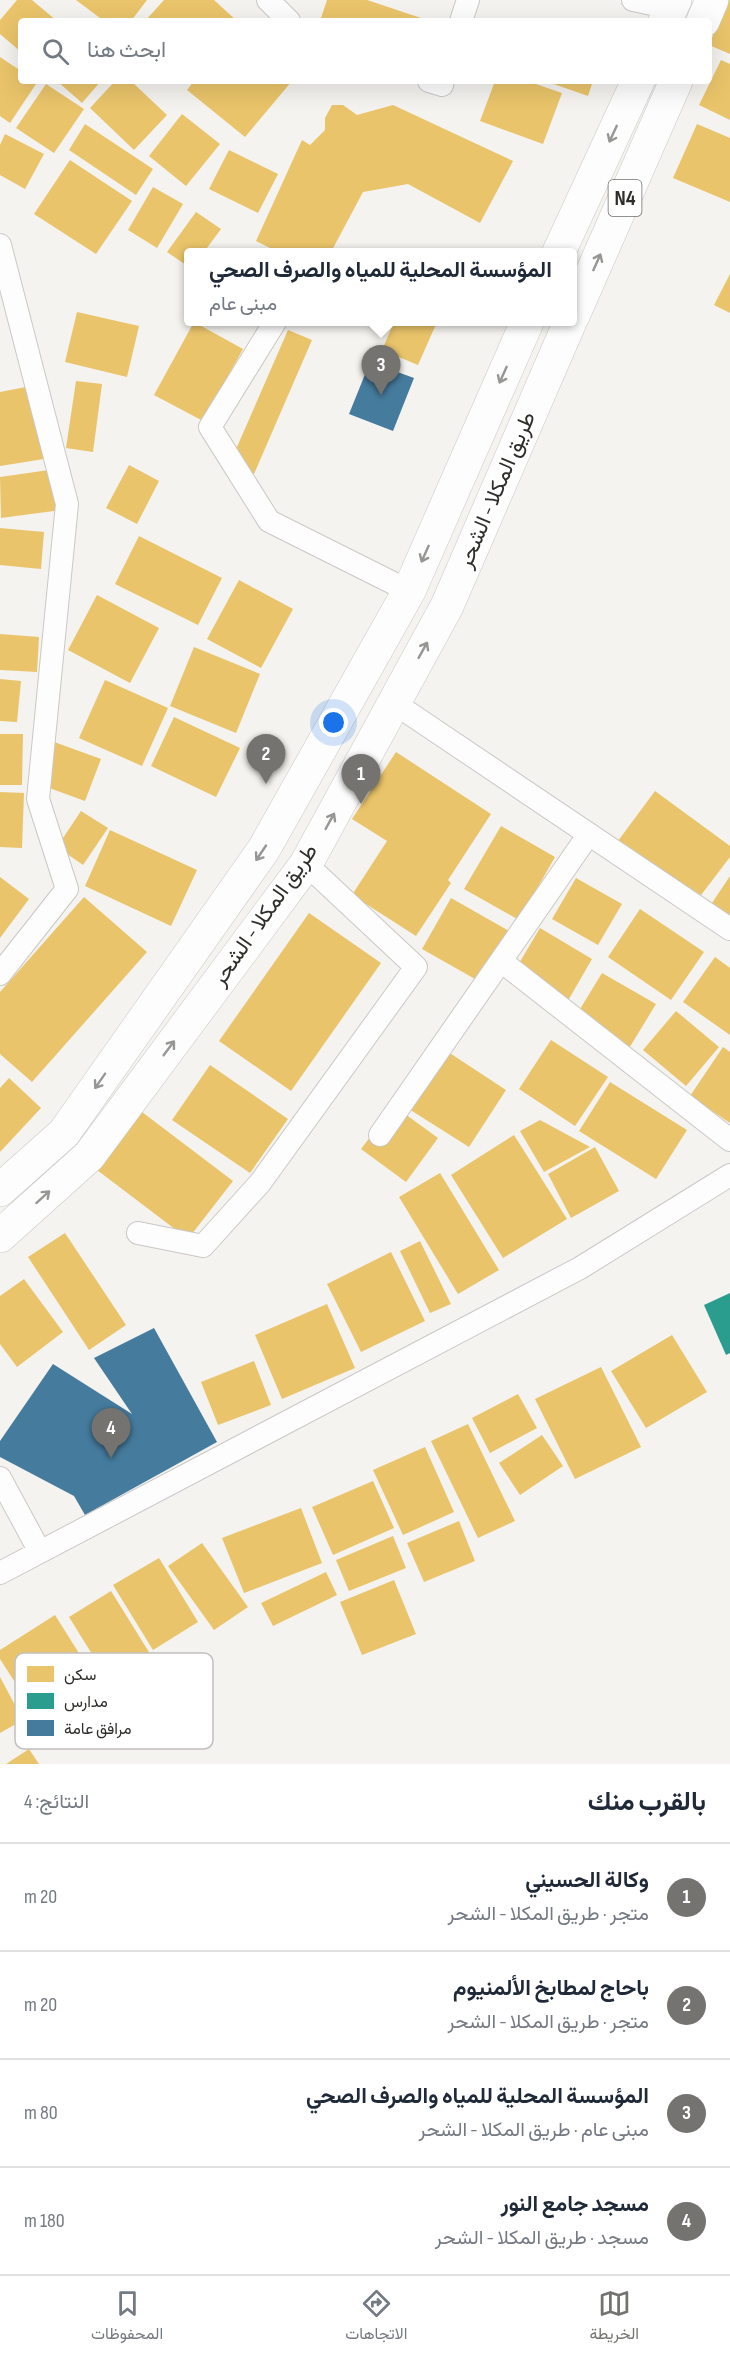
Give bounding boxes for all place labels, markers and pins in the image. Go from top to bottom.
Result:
pin: 3 [362,346,400,395]
pin: 2 [246,734,286,784]
pin: 1 [342,754,380,804]
pin: 4 [92,1408,130,1458]

